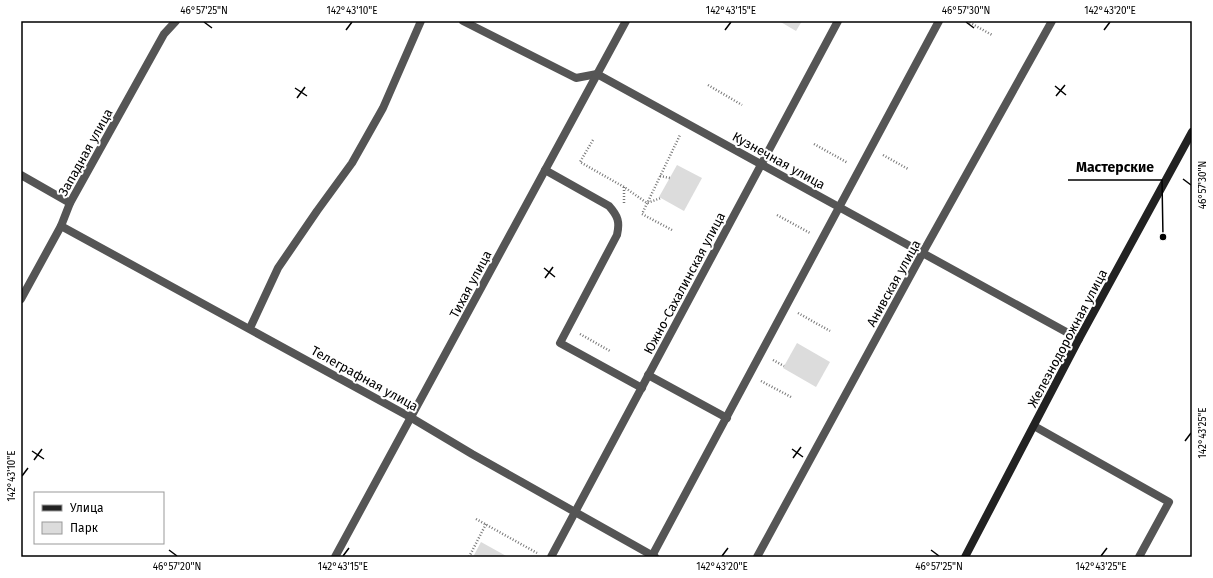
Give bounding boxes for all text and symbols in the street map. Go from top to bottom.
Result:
text: 46°57'25"N [180,5,228,17]
text: 142°43'10"E [326,5,378,17]
text: 142°43'15"E [706,5,756,17]
text: 46°57'30"N [942,5,990,17]
text: 142°43'20"E [1084,5,1136,17]
street label: Западная улица [55,106,116,198]
street label: Кузнечная улица [730,129,828,192]
callout: Мастерские [1068,154,1162,180]
text: Мастерские [1076,159,1154,176]
text: 46°57'30"N [1197,161,1209,209]
street label: Южно-Сахалинская улица [641,210,728,357]
street label: Анивская улица [863,237,923,329]
street label: Тихая улица [446,248,494,320]
street label: Железнодорожная улица [1025,267,1110,410]
street label: Телеграфная улица [309,343,421,414]
text: 142°43'25"E [1197,408,1209,458]
text: 142°43'10"E [6,450,18,502]
legend [34,492,164,544]
text: Улица [70,501,104,515]
text: Парк [70,521,99,535]
text: 46°57'20"N [153,561,201,573]
text: 142°43'15"E [318,561,368,573]
text: 142°43'20"E [696,561,748,573]
text: 46°57'25"N [915,561,963,573]
text: 142°43'25"E [1076,561,1126,573]

